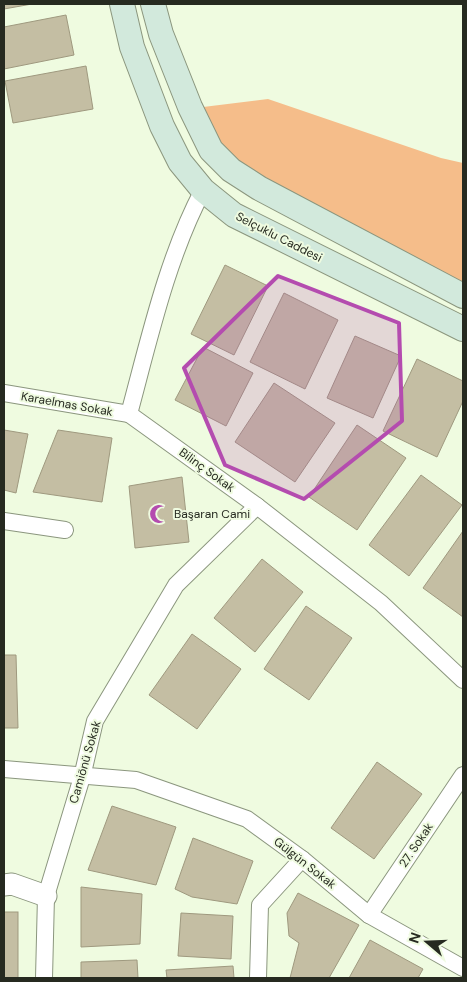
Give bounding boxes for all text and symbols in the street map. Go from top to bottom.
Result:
street label: Selçuklu Caddesi [233,208,325,266]
street label: Karaelmas Sokak [20,388,114,420]
street label: Bilinç Sokak [176,444,238,496]
mosque icon: Başaran Cami [148,503,170,525]
place label: Başaran Cami [174,506,250,522]
street label: Camiönü Sokak [66,719,104,805]
street label: 27. Sokak [395,820,437,870]
street label: Gülgün Sokak [271,834,339,892]
north arrow [402,917,452,967]
text: N [405,930,425,946]

